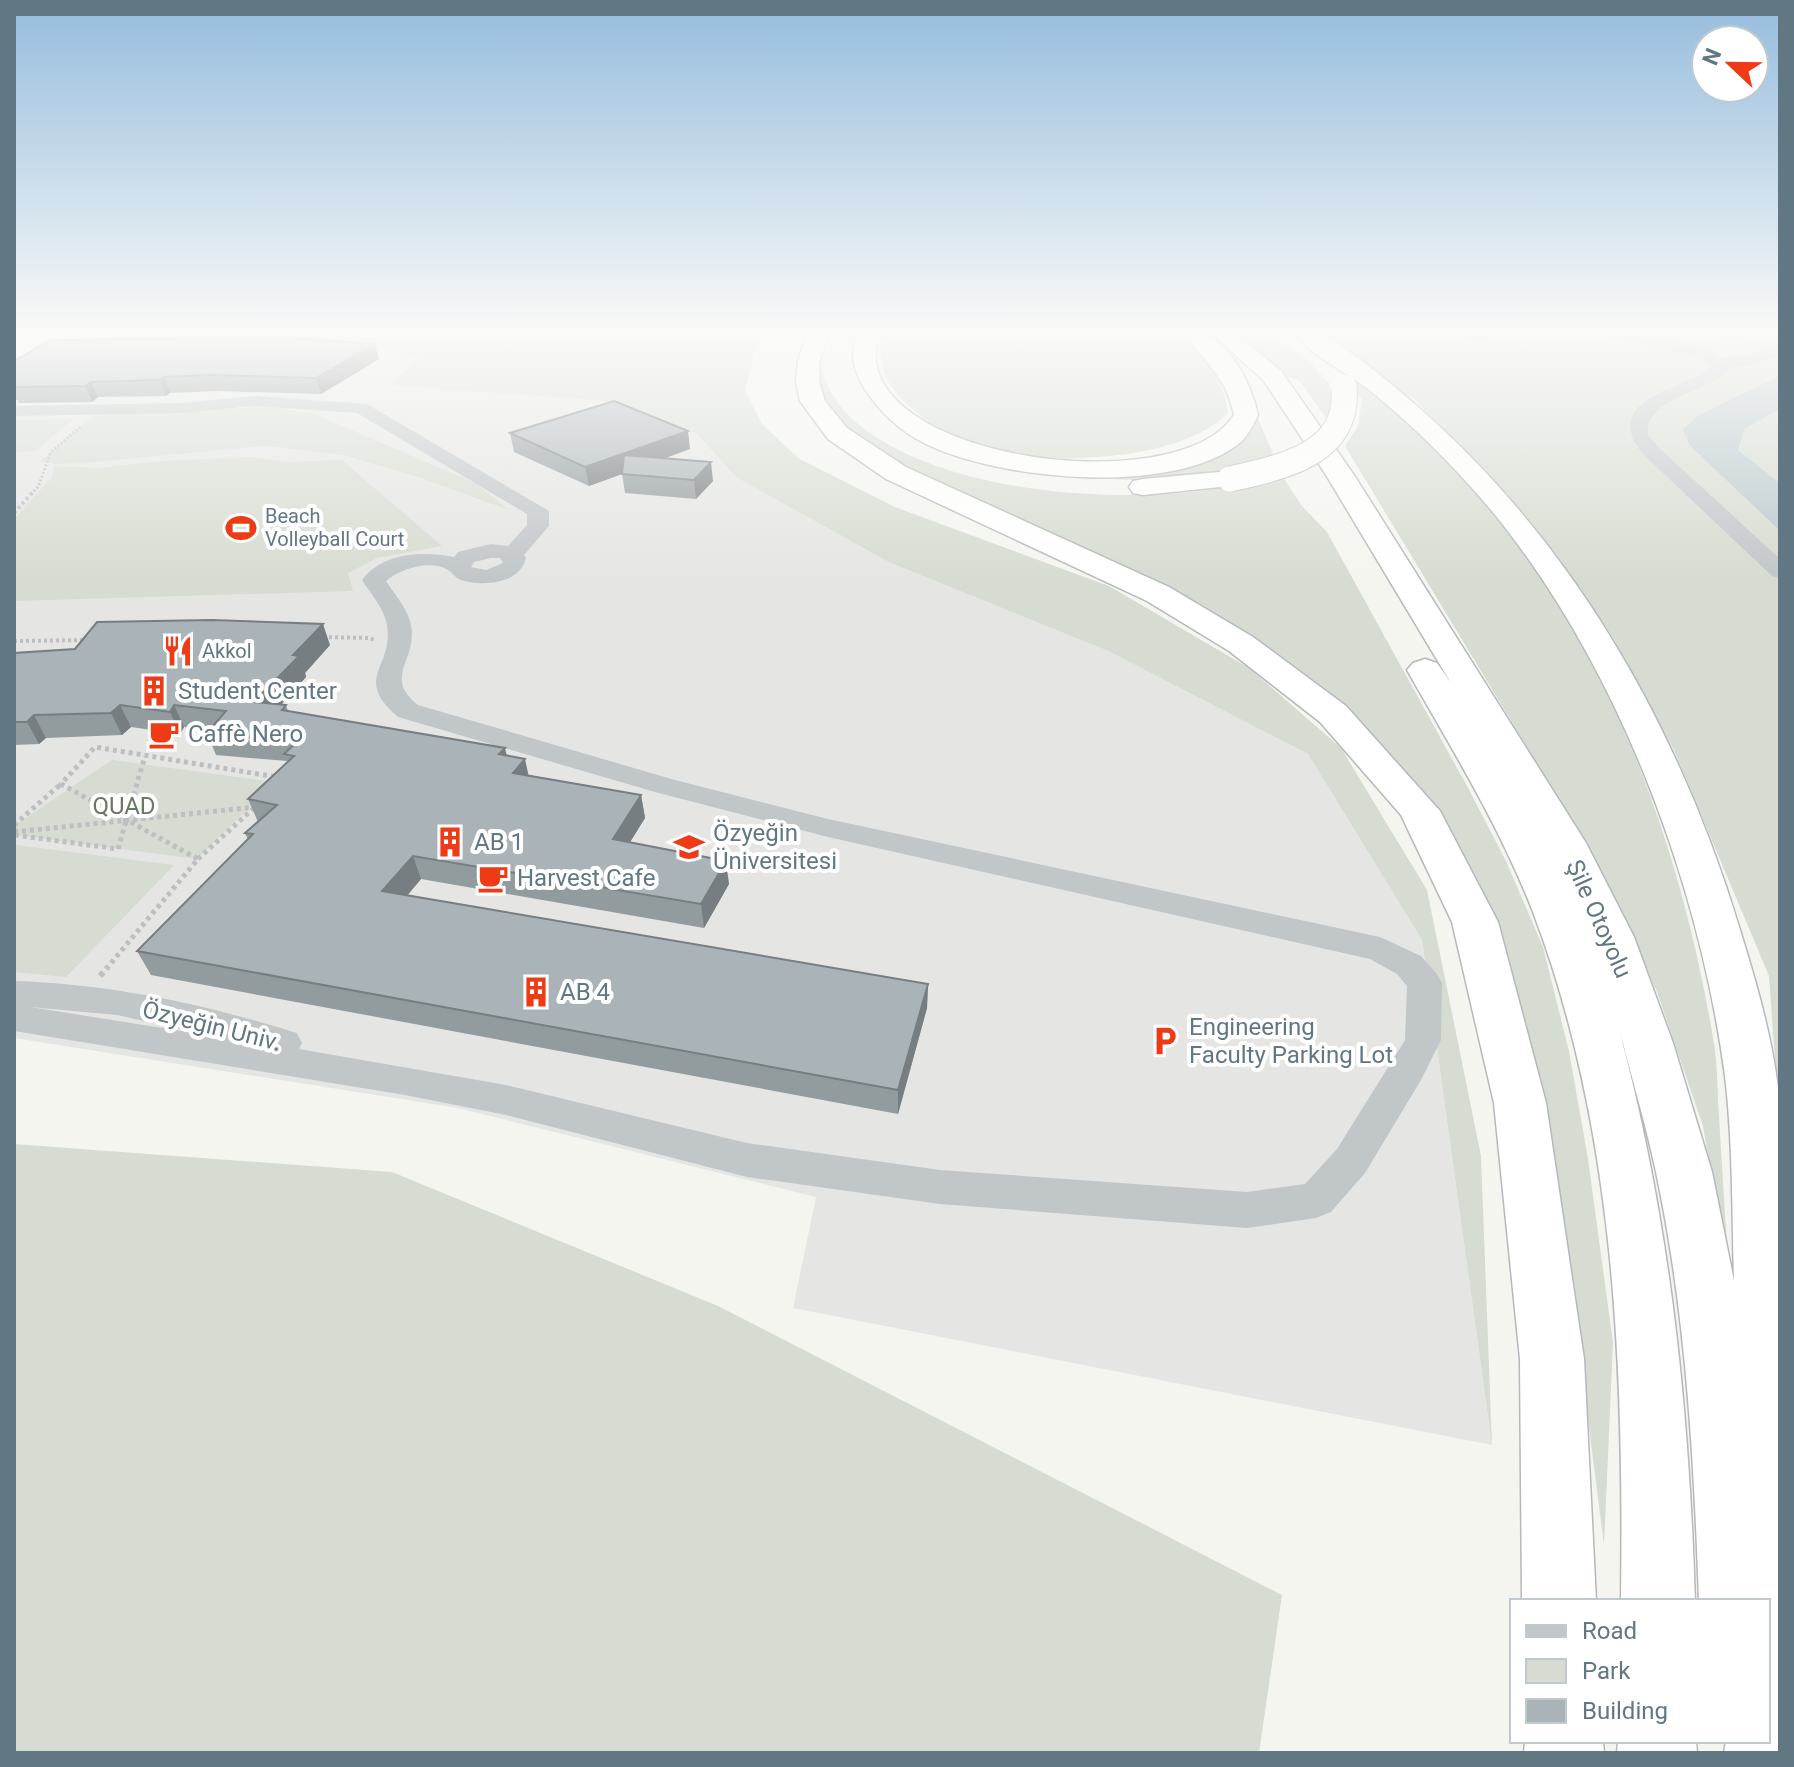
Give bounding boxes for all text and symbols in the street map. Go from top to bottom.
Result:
north arrow [1690,24,1770,104]
text: N [1697,45,1726,69]
place label: Beach Volleyball Court [265,504,404,551]
sports icon: Beach Volleyball Court [224,511,258,545]
restaurant icon: Akkol [161,634,195,668]
place label: Akkol [202,639,252,663]
building icon: Student Center [137,674,171,708]
place label: Student Center [178,677,337,705]
cafe icon: Caffè Nero [147,717,181,751]
place label: Caffè Nero [188,720,303,748]
park label: QUAD [92,792,156,820]
place label: Özyeğin Üniversitesi [713,819,837,875]
building icon: AB 1 [433,825,467,859]
place label: AB 1 [474,828,524,856]
school or university icon: Özyeğin Üniversitesi [672,830,706,864]
street label: Şile Otoyolu [1561,856,1637,982]
cafe icon: Harvest Cafe [476,861,510,895]
place label: Harvest Cafe [517,864,655,892]
building icon: AB 4 [519,975,553,1009]
place label: AB 4 [560,978,610,1006]
street label: Özyeğin Univ. [140,995,284,1057]
place label: Engineering Faculty Parking Lot [1189,1013,1393,1069]
parking icon: Engineering Faculty Parking Lot [1148,1024,1182,1058]
legend [1510,1599,1770,1743]
text: Road [1582,1617,1637,1645]
text: Park [1582,1657,1631,1685]
text: Building [1582,1697,1668,1725]

